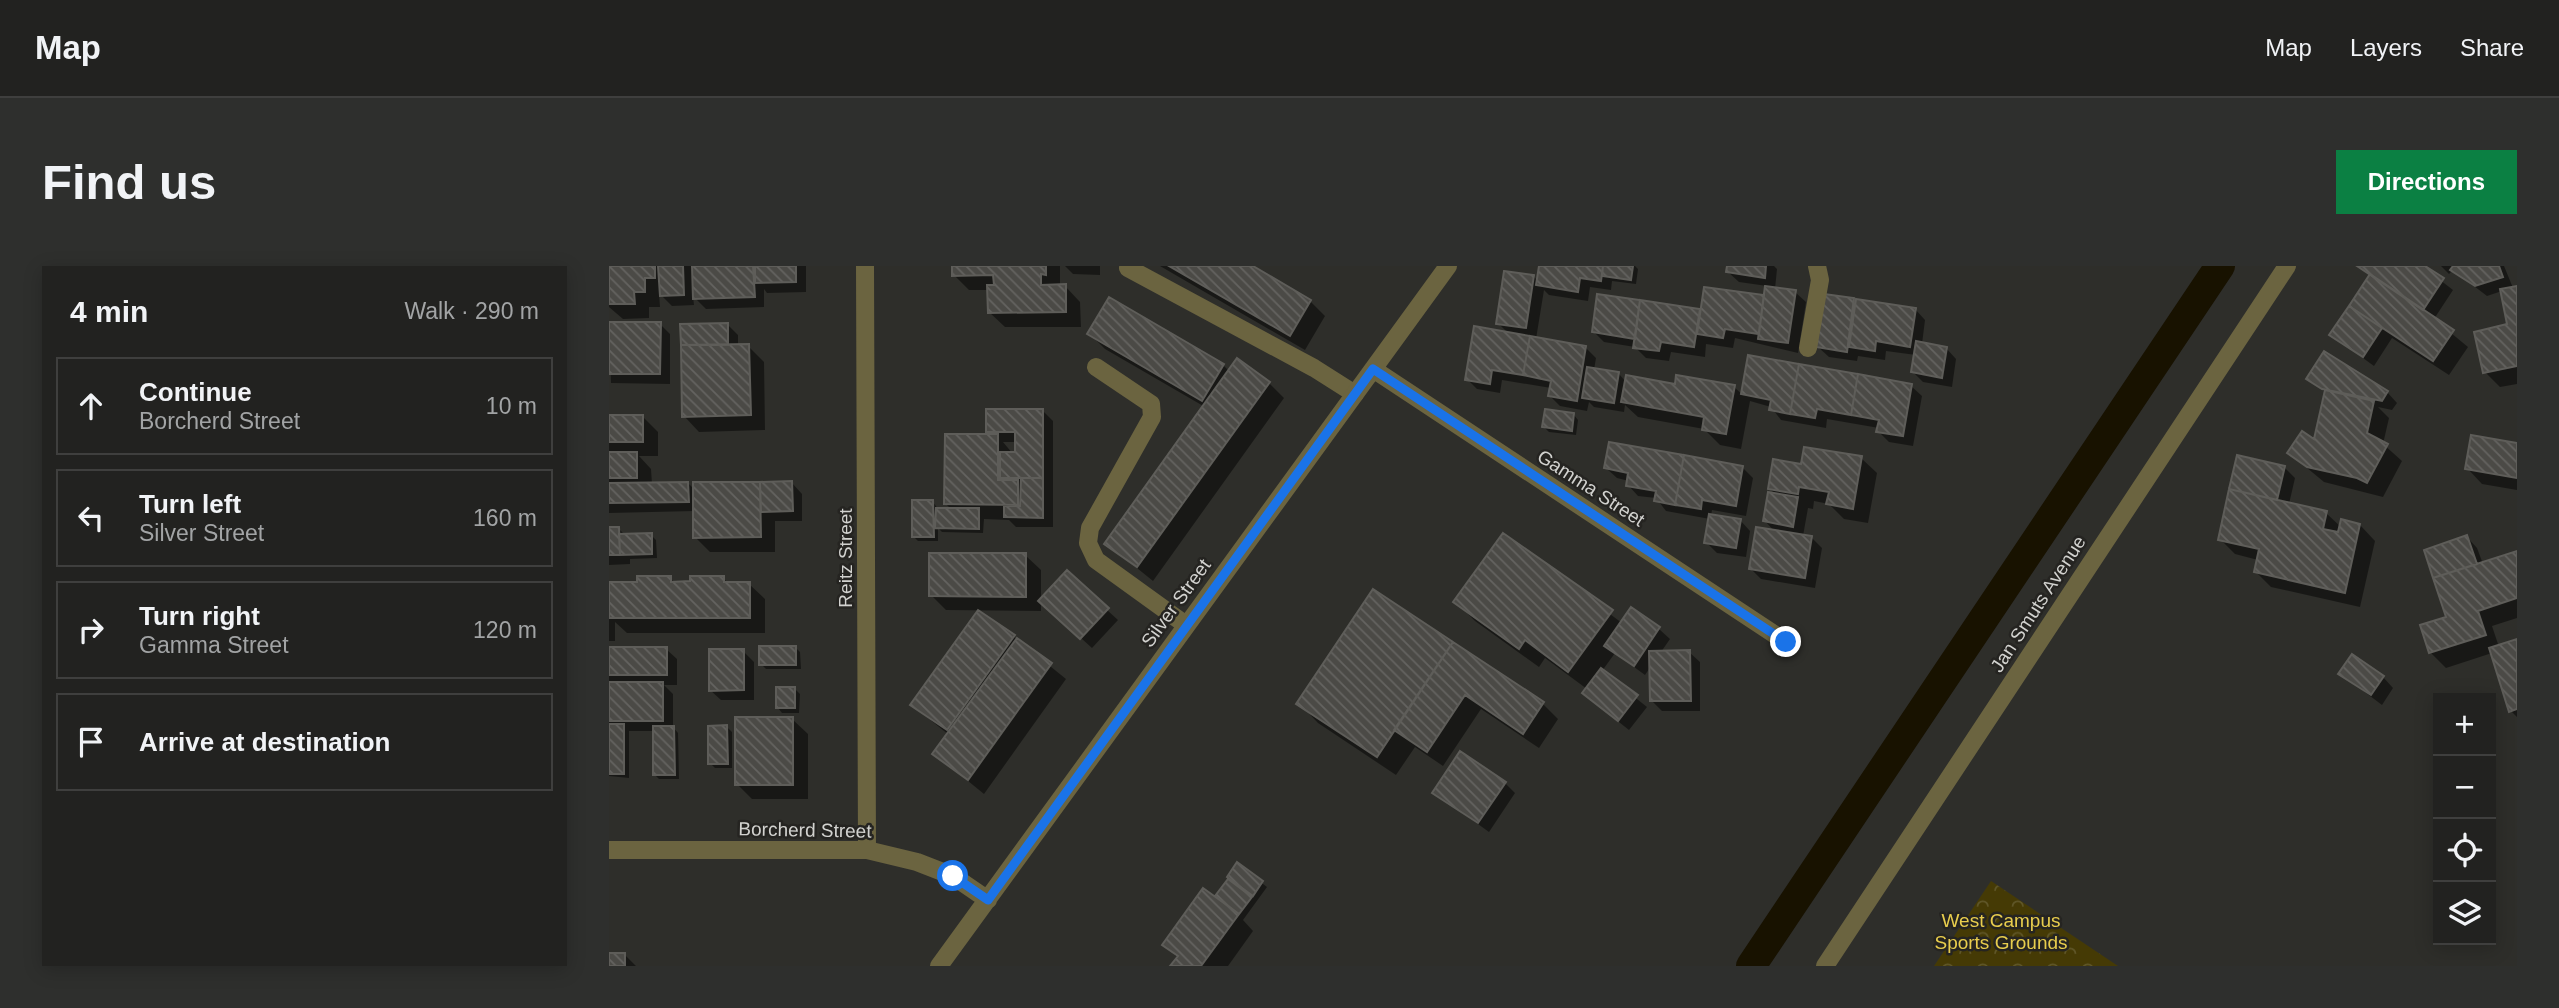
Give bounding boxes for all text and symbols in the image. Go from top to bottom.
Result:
text: Map [35,29,101,66]
text: Map [2265,34,2312,61]
text: Layers [2350,34,2422,61]
text: Share [2460,34,2524,61]
button: Directions [2336,150,2517,214]
text: Find us [42,155,216,209]
text: 4 min [70,295,148,328]
text: Walk · 290 m [404,298,539,324]
text: Continue [139,377,252,407]
icon: ahead [72,387,110,425]
text: 10 m [486,393,537,419]
text: Borcherd Street [139,408,300,434]
street label: Gamma Street [1533,446,1649,531]
text: Turn left [139,489,241,519]
icon: left [72,499,110,537]
text: 160 m [473,505,537,531]
street label: Reitz Street [835,508,856,608]
text: Silver Street [139,520,264,546]
street label: Jan Smuts Avenue [1986,532,2090,676]
street label: Silver Street [1137,554,1215,651]
text: Turn right [139,601,260,631]
icon: right [72,611,110,649]
text: 120 m [473,617,537,643]
route end [1770,626,1801,657]
text: Gamma Street [139,632,289,658]
map controls [2433,693,2496,945]
button: + [2433,693,2496,756]
icon: arrive [72,723,110,761]
text: Arrive at destination [139,727,390,757]
button: − [2433,756,2496,819]
street label: Borcherd Street [738,818,872,842]
button: locate [2433,819,2496,882]
route start [937,860,968,891]
button: layers [2433,882,2496,945]
park label: West Campus Sports Grounds [1934,910,2068,953]

